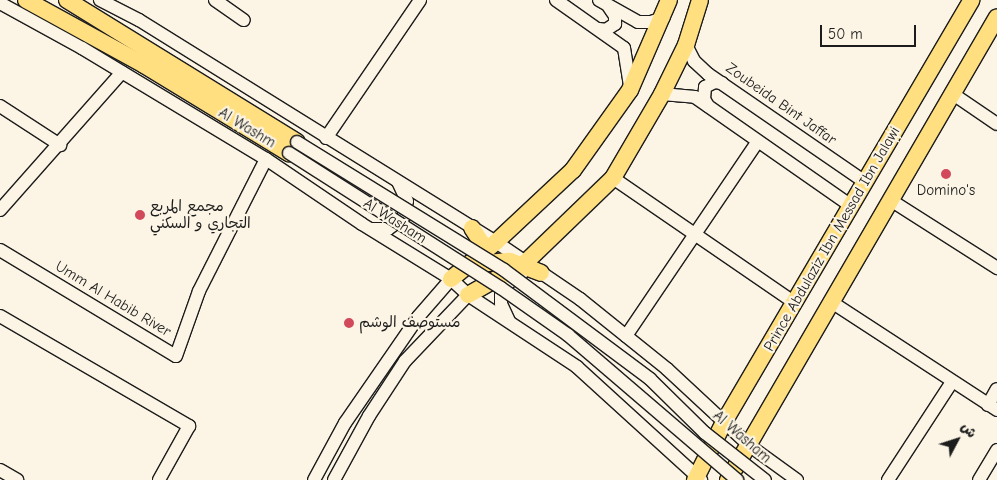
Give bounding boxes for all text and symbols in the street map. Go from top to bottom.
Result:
scale bar [822,15,918,47]
text: 50 m [828,25,863,43]
street label: Zoubeida Bint Jaffar [722,59,840,149]
street label: Al Washm [215,104,279,152]
street label: Prince Abdulaziz Ibn Messad Ibn Jalawi [760,124,904,354]
marker: Domino's [940,168,952,180]
place label: Domino's [917,182,975,200]
street label: Al Washam [360,195,430,247]
place label: مجمع المربع التجاري و السكني [150,197,251,232]
marker: مجمع المربع التجاري و السكني [134,209,146,221]
street label: Umm Al Habib River [52,257,174,341]
place label: مستوصف الوشم [359,314,461,332]
marker: مستوصف الوشم [343,317,355,329]
street label: Al Washam [709,407,775,467]
north arrow [932,415,982,465]
text: ش [957,419,980,441]

